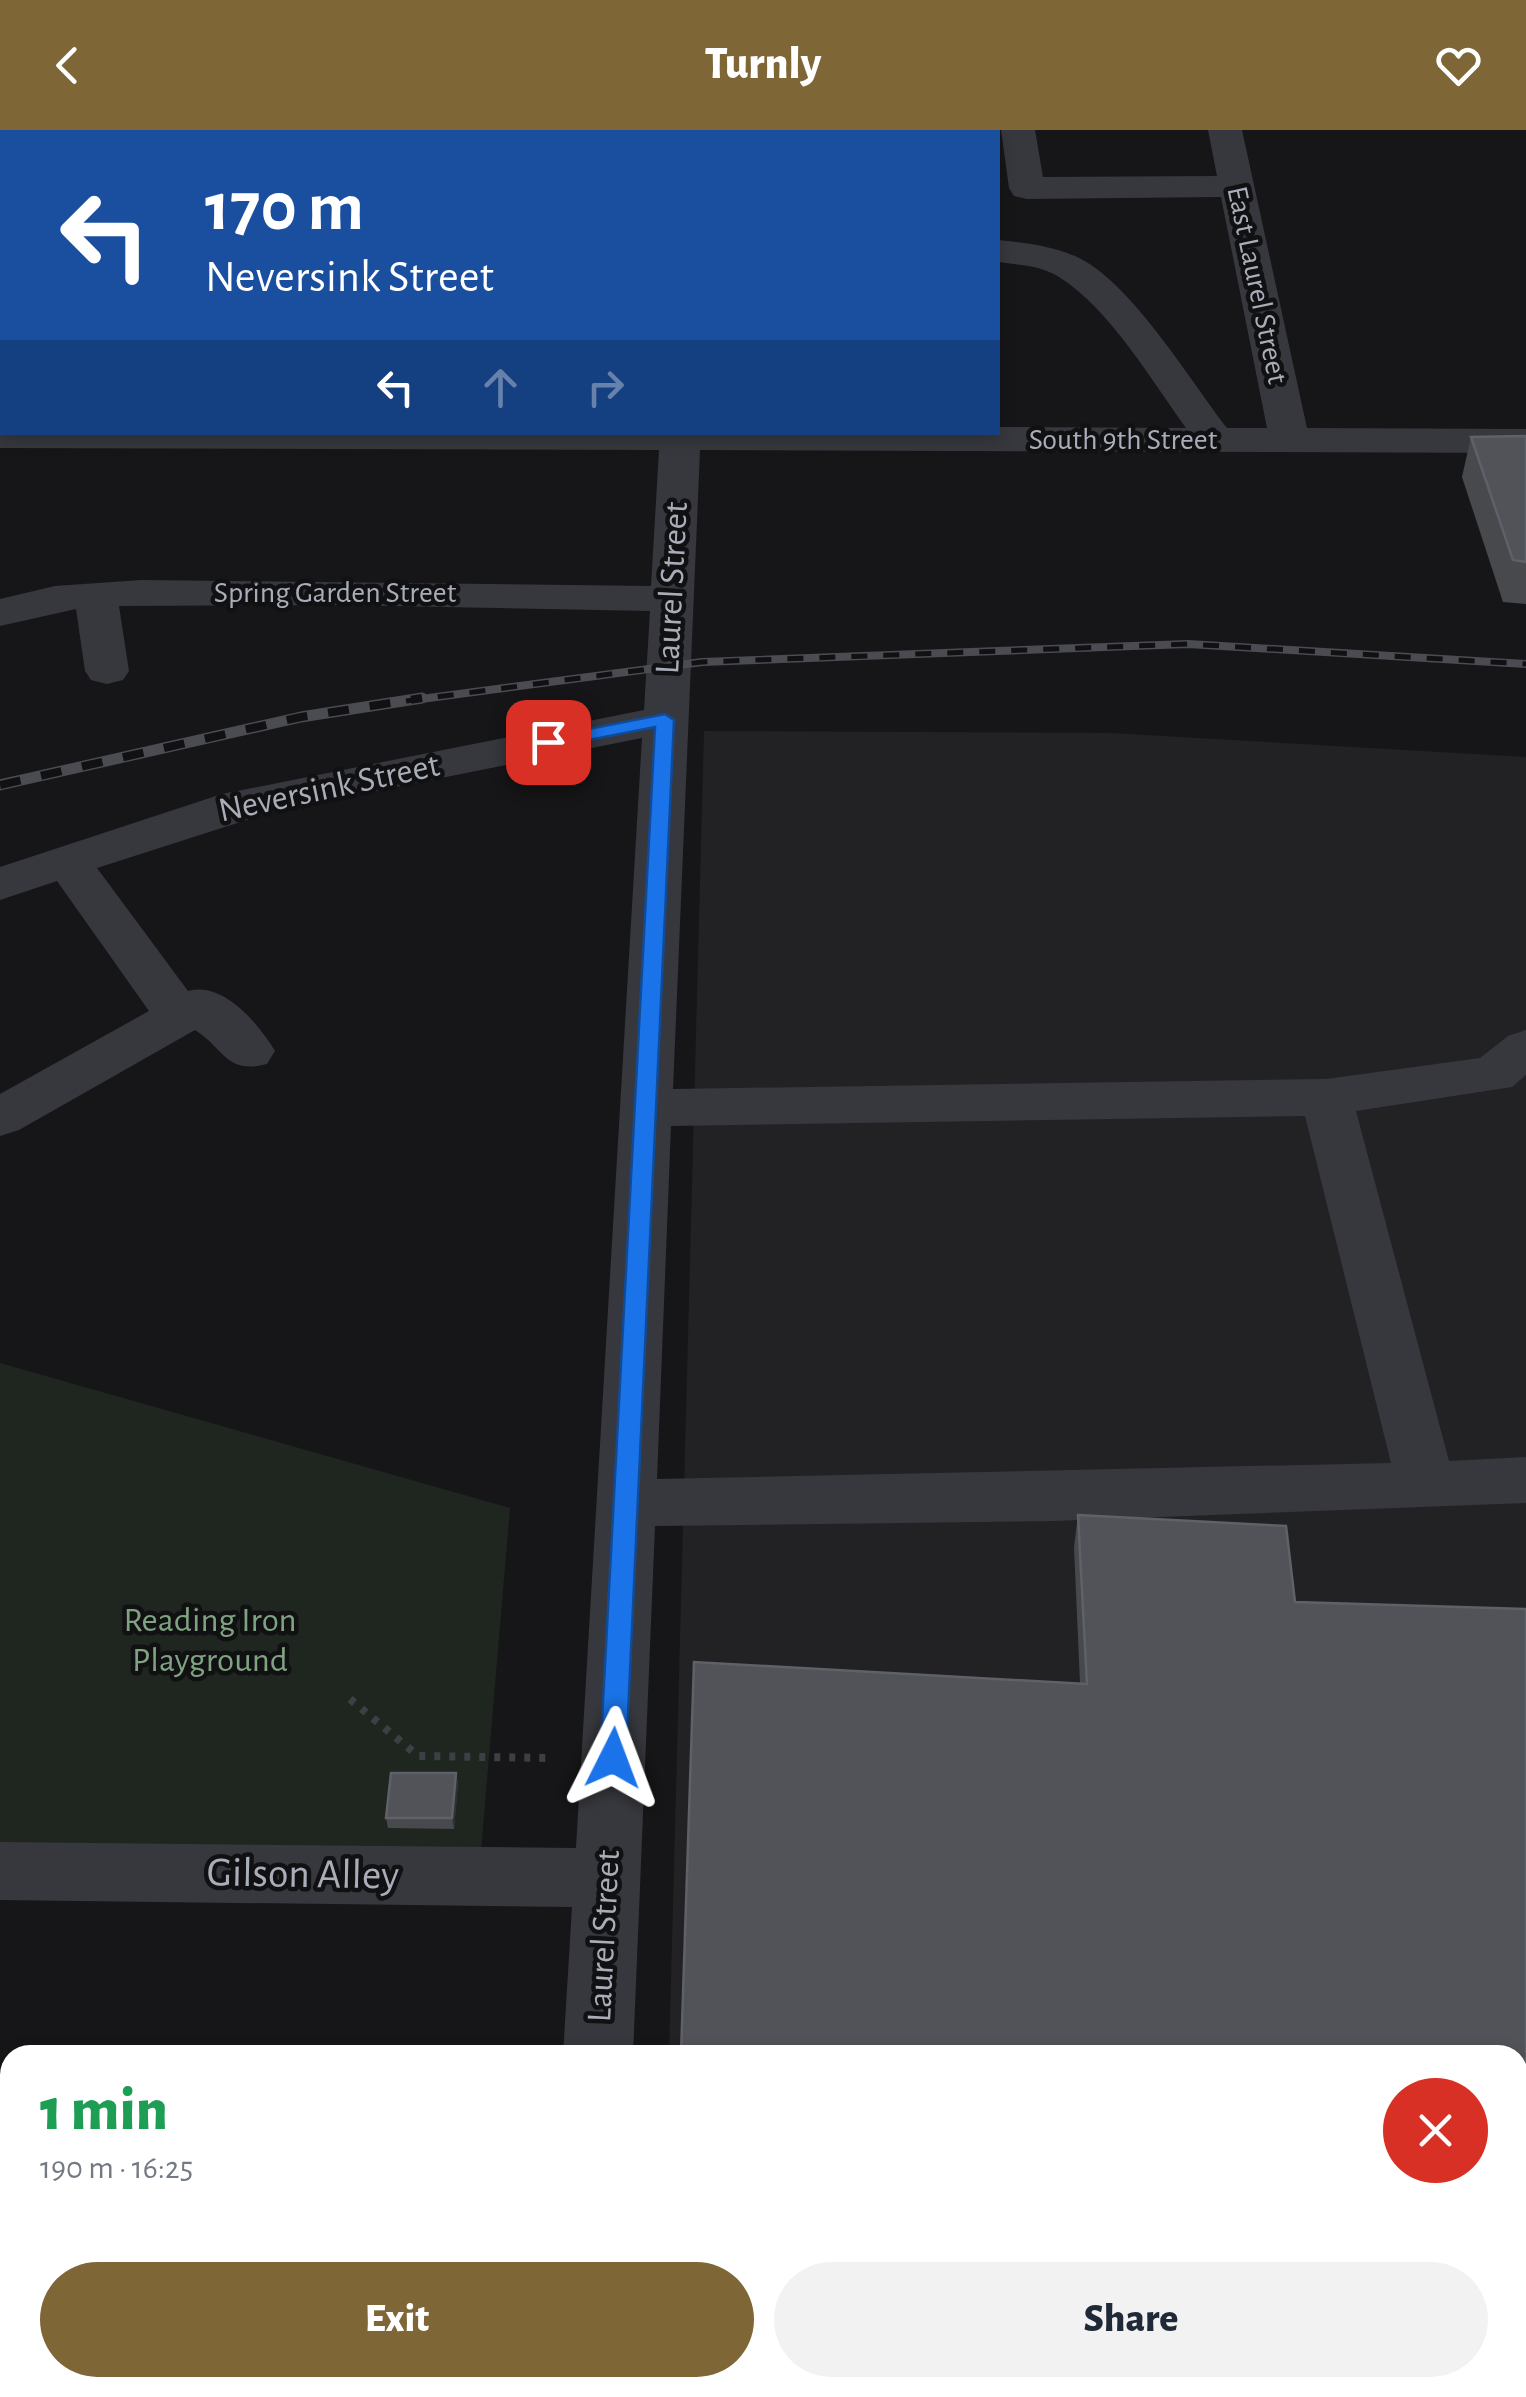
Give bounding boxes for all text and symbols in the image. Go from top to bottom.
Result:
icon: back [40,38,95,93]
icon: heart [1431,38,1486,93]
text: Turnly [705,42,821,87]
icon: left [40,170,170,300]
text: 170 m [205,173,364,243]
street label: East Laurel Street [1221,184,1293,387]
text: Neversink Street [205,255,494,300]
icon: left [368,360,423,415]
icon: ahead [473,360,528,415]
icon: right [578,360,633,415]
street label: South 9th Street [1029,425,1218,455]
street label: Laurel Street [650,501,694,675]
street label: Spring Garden Street [214,578,457,608]
pin [506,700,591,785]
icon: arrive [521,715,576,770]
street label: Neversink Street [215,748,443,828]
park label: Reading Iron Playground [123,1603,297,1678]
position arrow [561,1706,665,1810]
street label: Laurel Street [582,1849,626,2023]
street label: Gilson Alley [206,1851,400,1897]
button: close [1383,2078,1488,2183]
text: 1 min [40,2081,168,2141]
text: 190 m · 16:25 [40,2152,193,2184]
button: Exit [40,2262,754,2377]
button: Share [774,2262,1488,2377]

